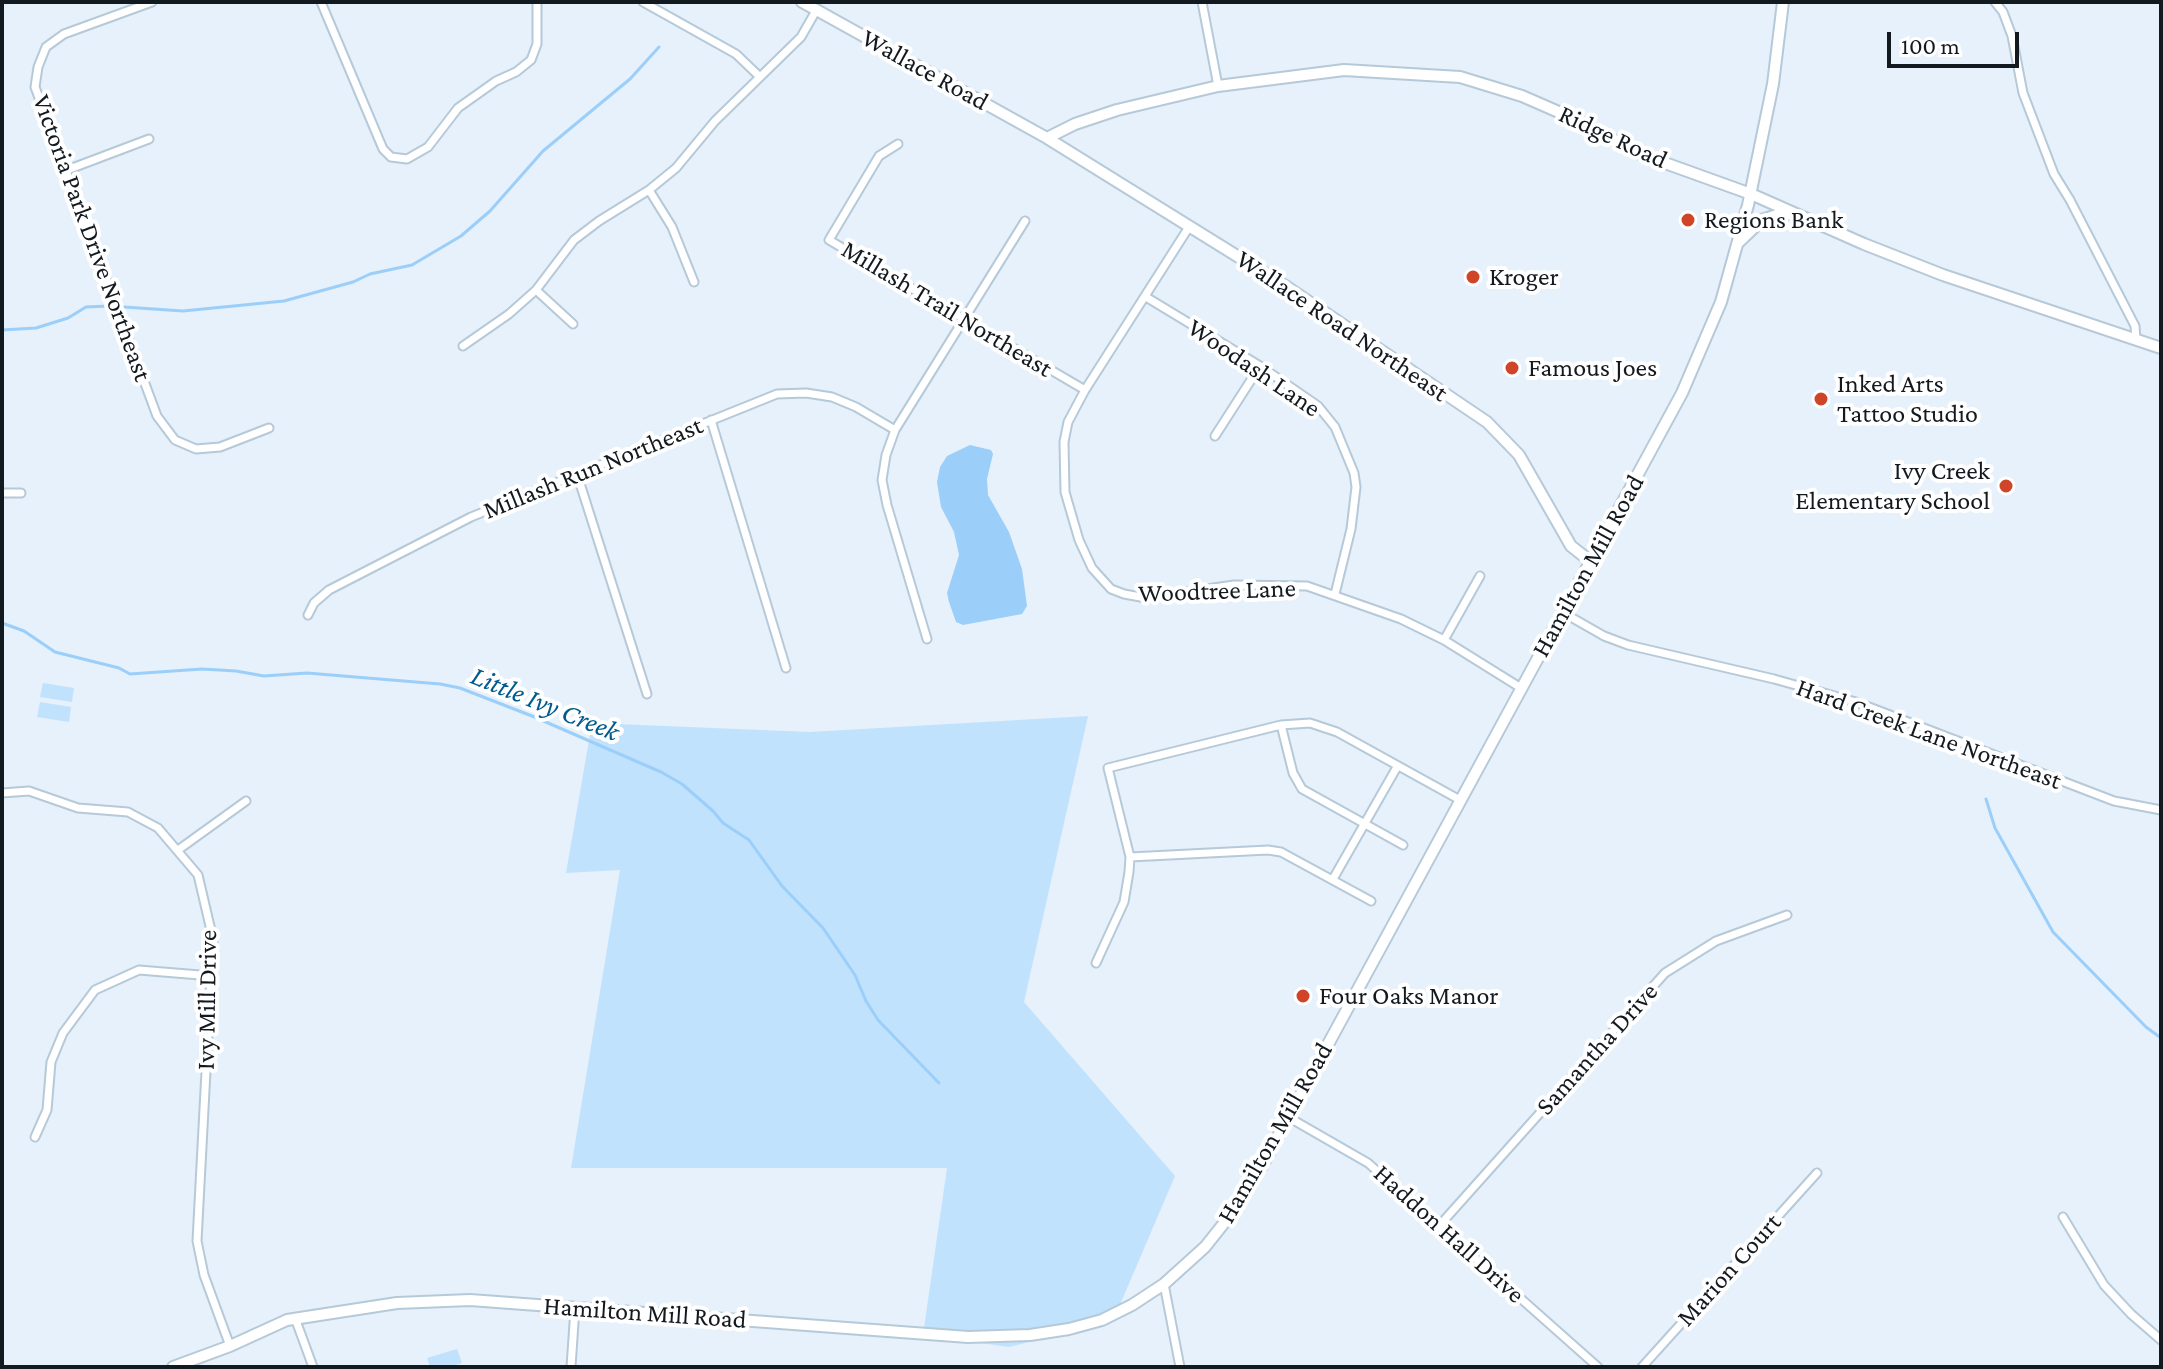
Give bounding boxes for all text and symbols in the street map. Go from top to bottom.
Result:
scale bar [1891,16,2023,66]
street label: Wallace Road [856,22,994,118]
text: 100 m [1901,32,1960,59]
street label: Victoria Park Drive Northeast [26,90,158,386]
street label: Ridge Road [1554,98,1672,176]
place label: Regions Bank [1704,204,1843,236]
marker: Regions Bank [1679,211,1697,229]
street label: Millash Trail Northeast [836,234,1058,384]
street label: Wallace Road Northeast [1230,243,1454,409]
place label: Kroger [1489,261,1559,293]
marker: Kroger [1464,268,1482,286]
street label: Woodash Lane [1182,312,1326,424]
place label: Famous Joes [1528,352,1657,384]
marker: Famous Joes [1503,359,1521,377]
place label: Inked Arts Tattoo Studio [1837,368,1978,430]
marker: Inked Arts Tattoo Studio [1812,390,1830,408]
street label: Millash Run Northeast [479,410,707,526]
place label: Ivy Creek Elementary School [1795,455,1990,516]
street label: Hamilton Mill Road [1525,469,1651,663]
marker: Ivy Creek Elementary School [1997,477,2015,495]
street label: Woodtree Lane [1138,573,1296,609]
water label: Little Ivy Creek [466,659,624,749]
street label: Hard Creek Lane Northeast [1792,672,2066,796]
street label: Ivy Mill Drive [190,930,224,1070]
street label: Samantha Drive [1529,976,1665,1122]
place label: Four Oaks Manor [1319,980,1499,1012]
marker: Four Oaks Manor [1294,987,1312,1005]
street label: Hamilton Mill Road [1211,1037,1339,1229]
street label: Haddon Hall Drive [1367,1158,1531,1310]
street label: Marion Court [1670,1207,1788,1333]
street label: Hamilton Mill Road [542,1290,748,1336]

